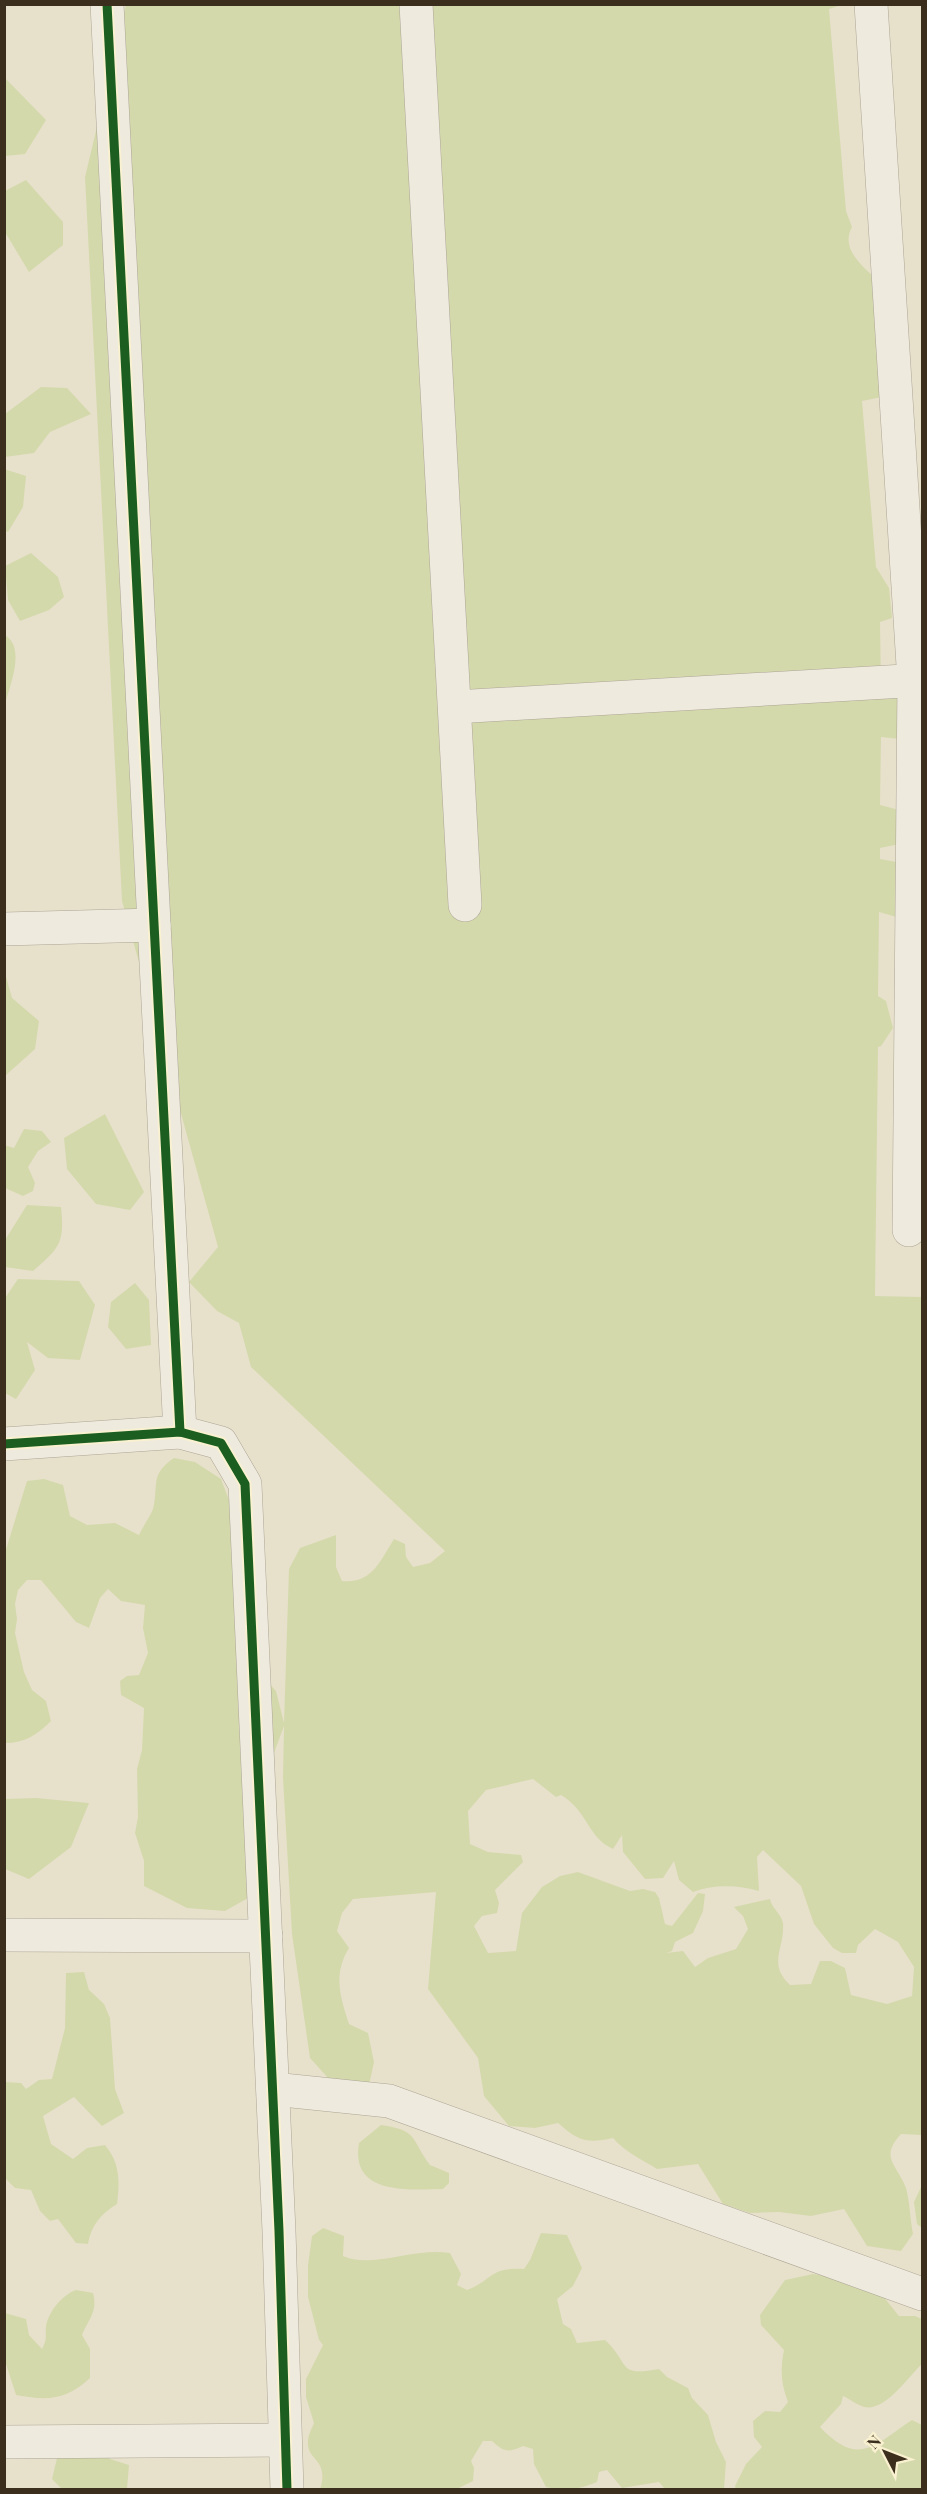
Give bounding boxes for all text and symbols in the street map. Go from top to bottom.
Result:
north arrow [855,2422,915,2482]
text: N [862,2430,885,2453]

